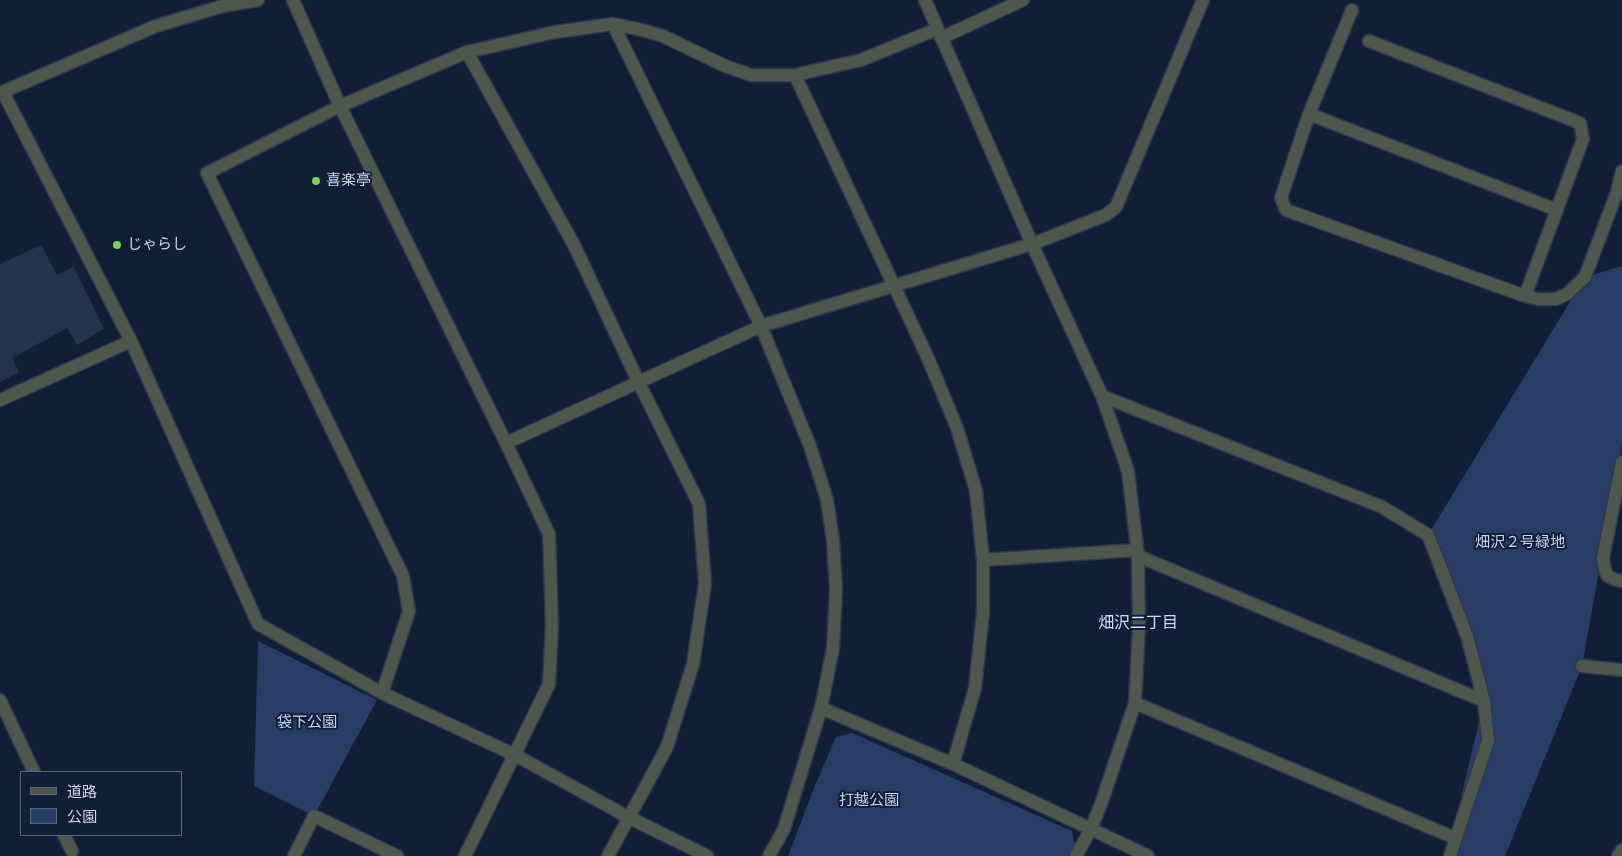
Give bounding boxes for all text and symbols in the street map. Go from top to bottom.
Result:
place label: 喜楽亭 [326,172,371,190]
marker: 喜楽亭 [310,175,322,187]
place label: じゃらし [127,236,187,254]
marker: じゃらし [111,239,123,251]
park label: 畑沢２号緑地 [1475,534,1565,552]
district label: 畑沢二丁目 [1098,614,1178,634]
park label: 袋下公園 [277,714,337,732]
legend [20,771,182,836]
text: 道路 [67,783,97,801]
park label: 打越公園 [839,792,899,810]
text: 公園 [67,808,97,826]

